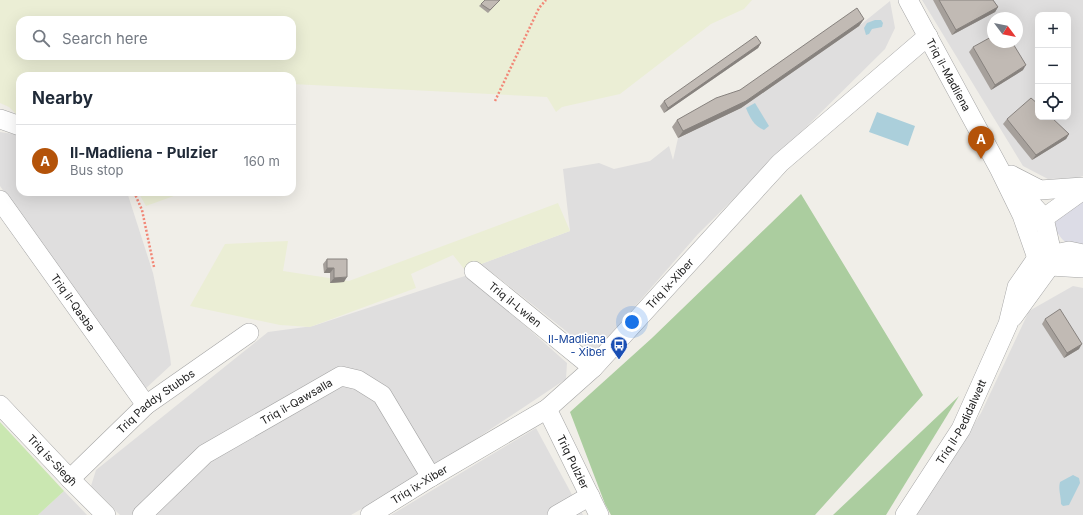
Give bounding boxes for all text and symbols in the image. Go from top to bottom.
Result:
north arrow [987,12,1023,48]
map controls [1035,12,1071,120]
button: + [1035,12,1071,48]
search box [16,16,296,60]
icon: search [30,27,52,49]
text: Search here [62,29,148,48]
street label: Triq il-Madliena [923,36,974,114]
button: − [1035,48,1071,84]
button: locate [1035,84,1071,120]
text: Nearby [32,88,93,108]
pin: A [968,126,994,159]
text: Il-Madliena - Pulzier [70,143,218,162]
text: A [40,153,50,169]
text: 160 m [243,153,280,169]
text: Bus stop [70,162,123,178]
street label: Triq ix-Xiber [643,255,697,312]
street label: Triq il-Qasba [48,271,98,334]
street label: Triq il-Lwien [486,279,545,330]
your location [622,312,642,332]
place label: Il-Madliena - Xiber [548,332,606,359]
bus stop icon: Il-Madliena - Xiber [609,335,629,360]
street label: Triq Paddy Stubbs [114,366,198,437]
street label: Triq il-Qawsalla [258,375,335,428]
street label: Triq il-Pedidalwett [933,377,989,467]
street label: Triq is-Siegħ [24,431,80,489]
street label: Triq Pulzier [554,432,592,491]
street label: Triq ix-Xiber [388,462,450,507]

